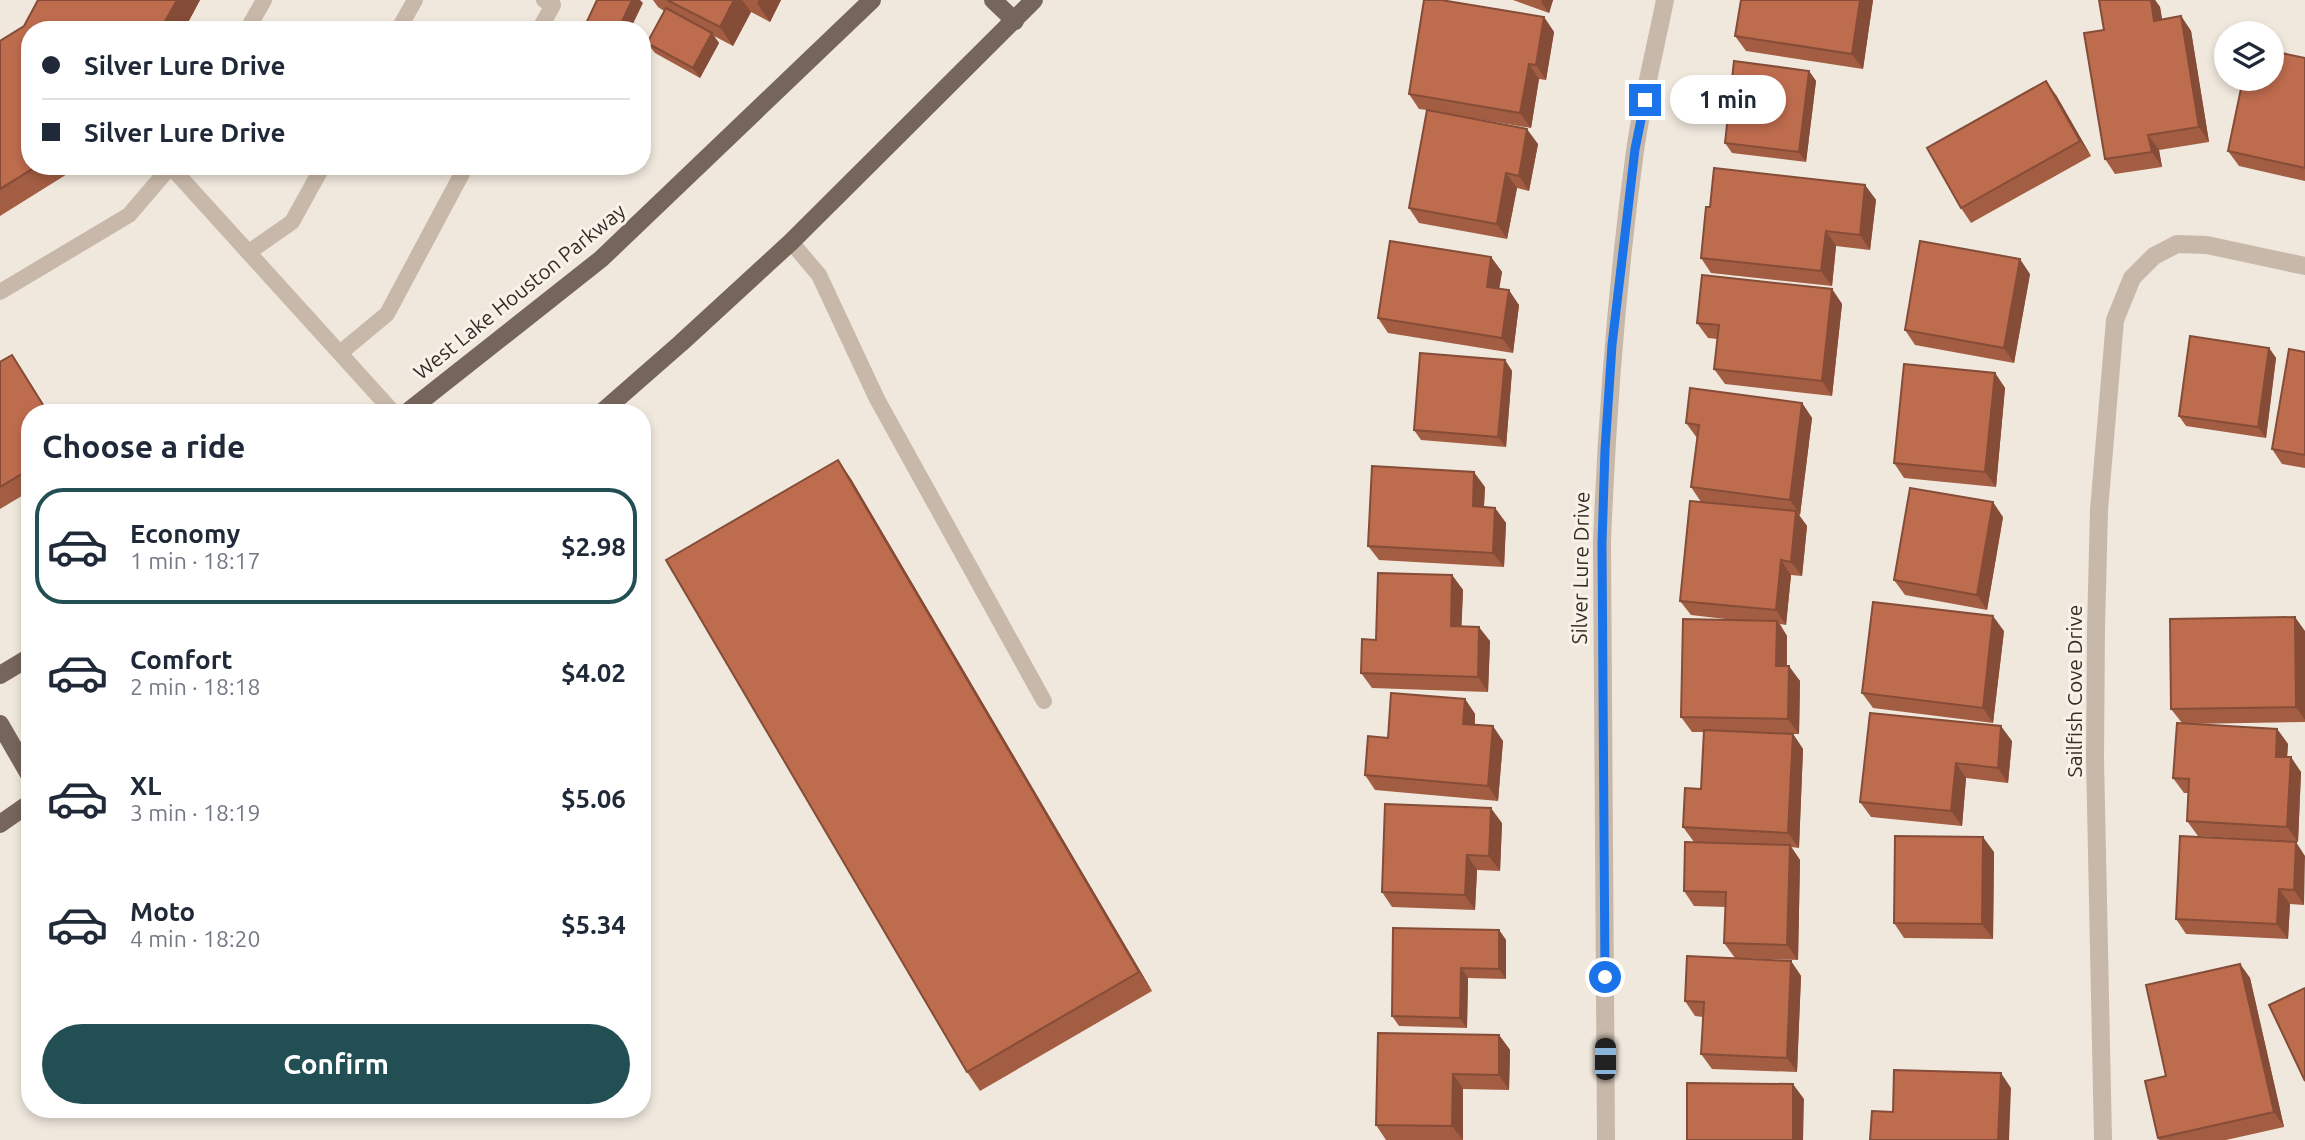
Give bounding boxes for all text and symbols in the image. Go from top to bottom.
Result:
map controls [2214,21,2284,91]
button: layers [2214,21,2284,91]
text: Silver Lure Drive [84,51,285,80]
callout: 1 min [1670,76,1785,124]
route end [1629,84,1661,116]
text: 1 min [1699,87,1757,112]
text: Silver Lure Drive [84,118,285,147]
street label: West Lake Houston Parkway [408,198,630,384]
text: Choose a ride [42,428,245,464]
street label: Silver Lure Drive [1567,491,1593,645]
icon: car [46,515,109,578]
text: Economy [130,519,240,548]
text: $2.98 [561,532,626,561]
text: 1 min · 18:17 [130,548,261,573]
street label: Sailfish Cove Drive [2062,605,2086,777]
icon: car [46,641,109,704]
text: Comfort [130,645,233,674]
text: $4.02 [561,658,626,687]
text: 2 min · 18:18 [130,674,261,699]
icon: car [46,767,109,830]
text: XL [130,771,161,800]
text: $5.06 [561,784,626,813]
text: 3 min · 18:19 [130,800,261,825]
icon: car [46,893,109,956]
text: Moto [130,897,195,926]
text: $5.34 [561,910,626,939]
text: 4 min · 18:20 [130,926,261,951]
route start [1589,961,1621,993]
button: Confirm [42,1024,630,1104]
car [1595,1038,1616,1080]

